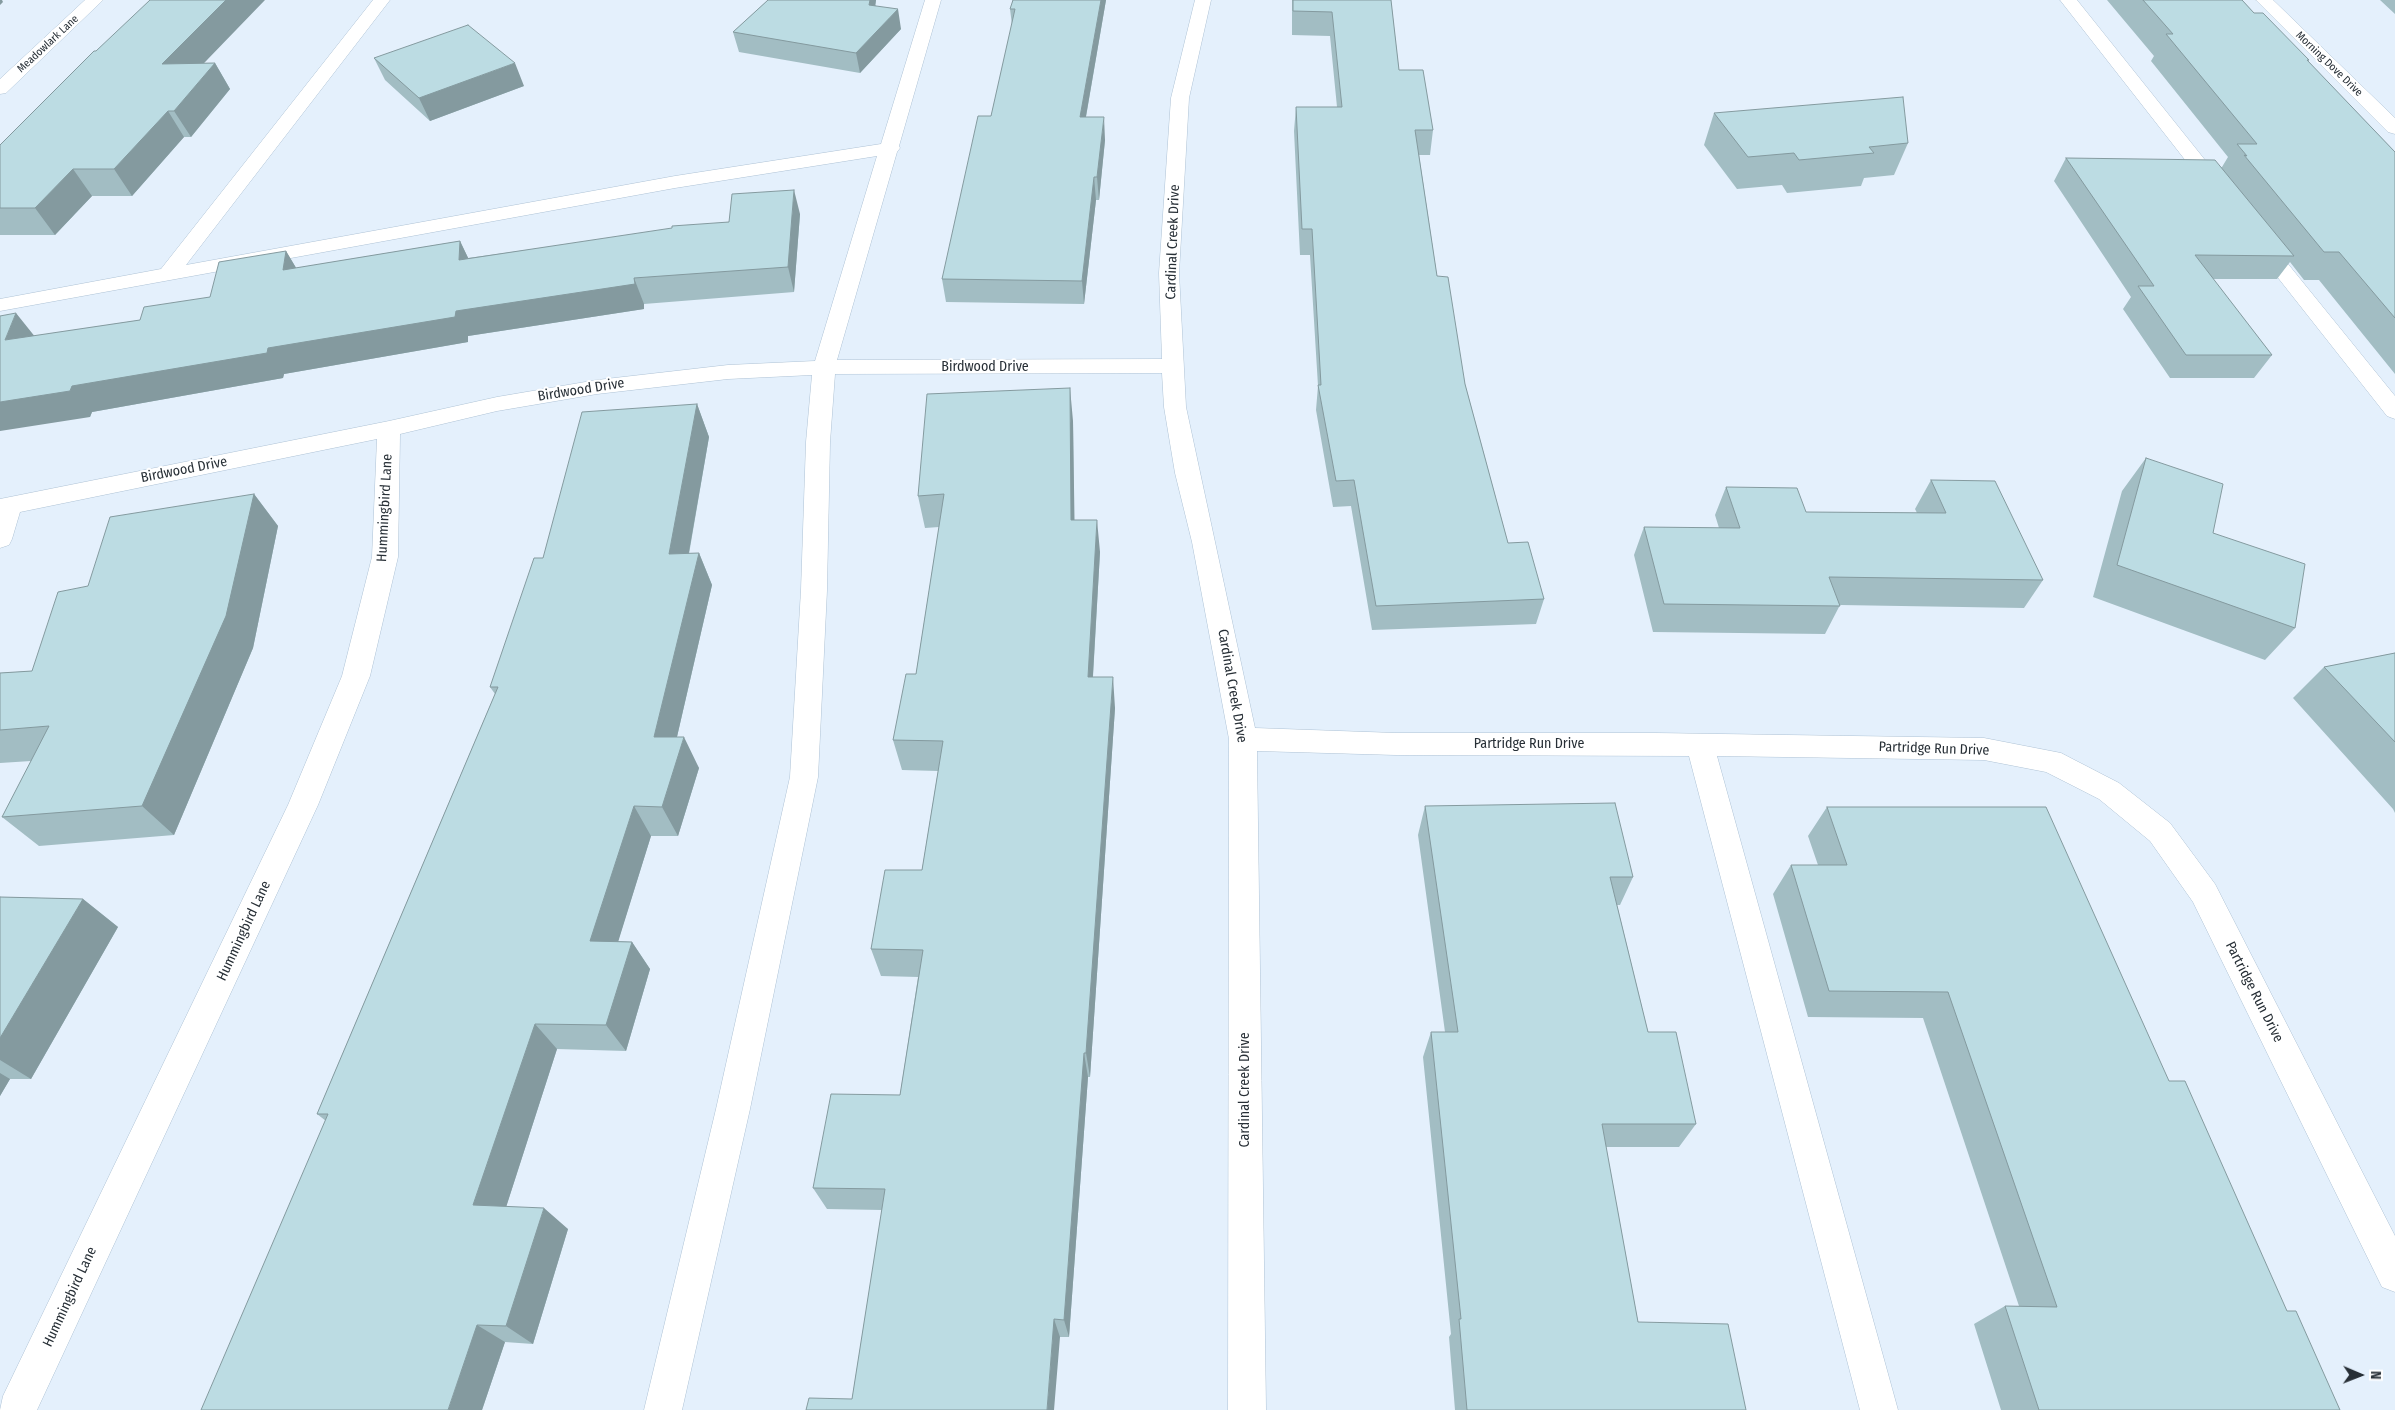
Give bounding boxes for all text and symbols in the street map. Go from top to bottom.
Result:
street label: Meadowlark Lane [15,12,81,76]
street label: Morning Dove Drive [2293,29,2365,99]
street label: Cardinal Creek Drive [1163,184,1183,300]
street label: Birdwood Drive [941,359,1029,375]
street label: Birdwood Drive [536,375,626,405]
street label: Birdwood Drive [139,453,229,487]
street label: Hummingbird Lane [374,453,396,563]
street label: Cardinal Creek Drive [1214,628,1250,744]
street label: Partridge Run Drive [1474,736,1584,752]
street label: Partridge Run Drive [1878,739,1990,759]
street label: Hummingbird Lane [213,878,275,984]
street label: Partridge Run Drive [2221,939,2287,1045]
street label: Cardinal Creek Drive [1237,1032,1253,1148]
street label: Hummingbird Lane [39,1244,101,1350]
north arrow [2335,1350,2385,1400]
text: N [2367,1371,2384,1380]

